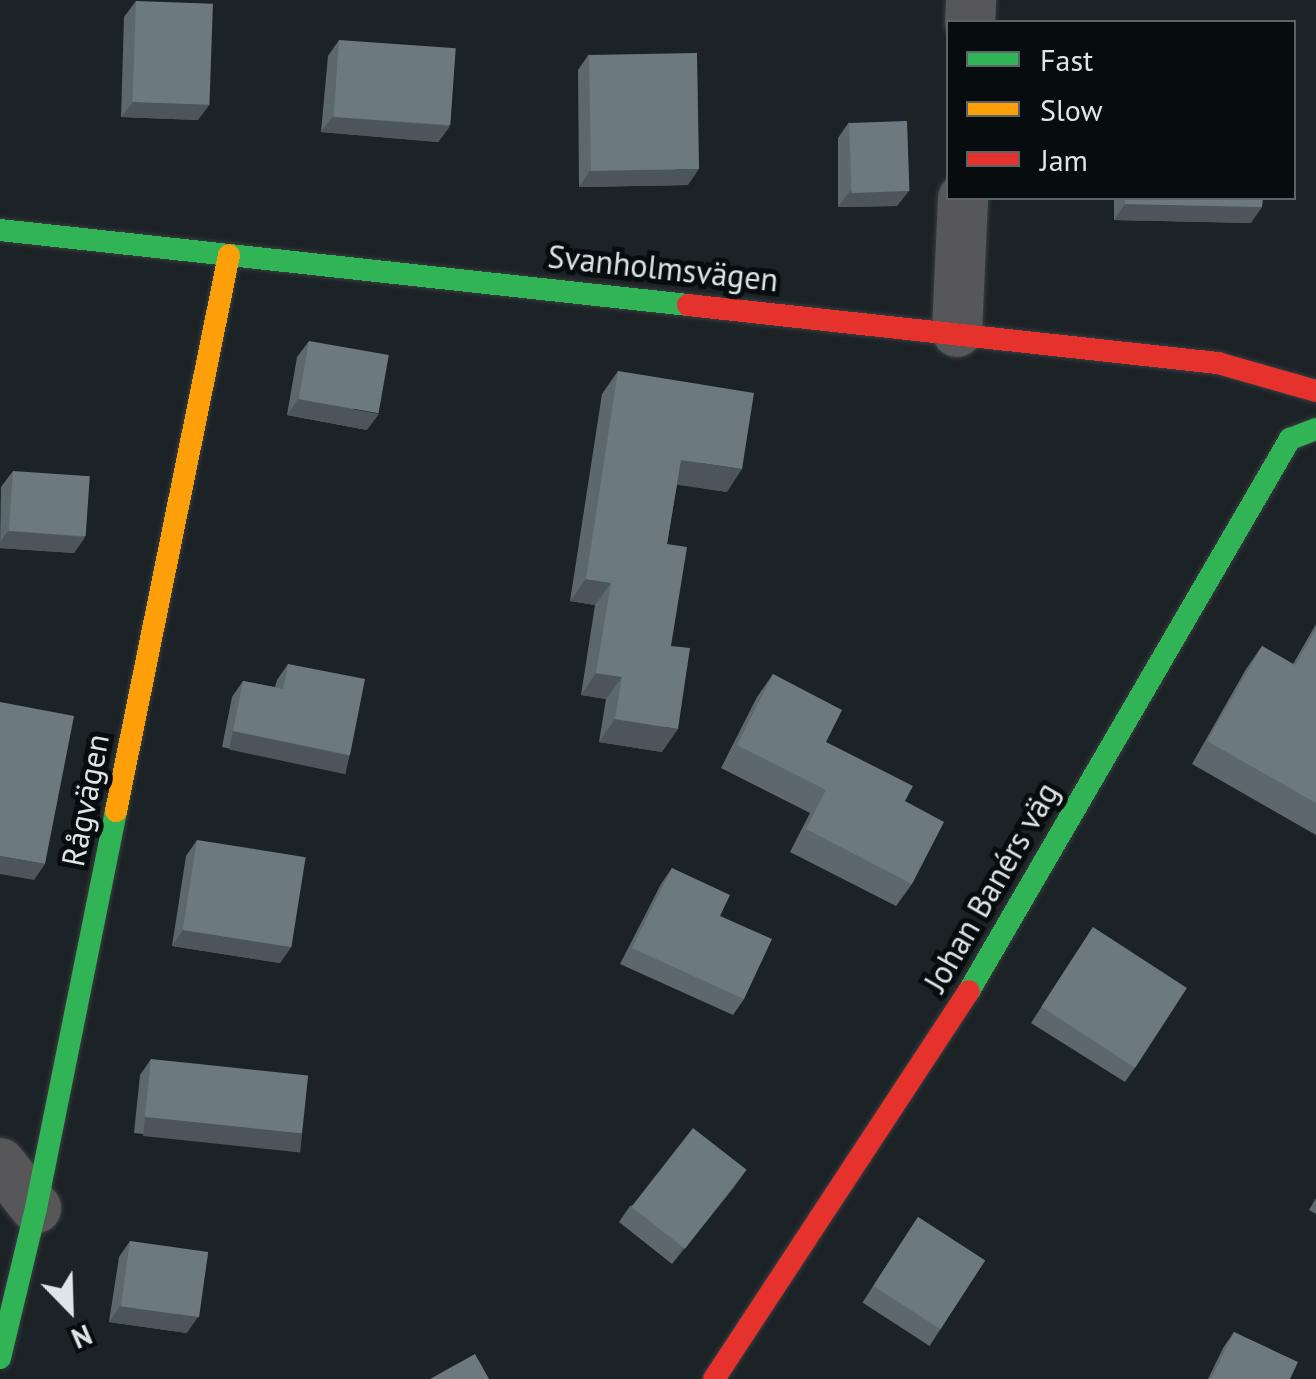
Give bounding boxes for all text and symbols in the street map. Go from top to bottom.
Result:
legend [946,20,1296,200]
text: Fast [1040,40,1093,79]
text: Slow [1040,90,1103,129]
text: Jam [1040,140,1088,179]
street label: Svanholmsvägen [546,237,780,299]
street label: Rågvägen [53,731,117,869]
street label: Johan Banérs väg [915,775,1067,999]
north arrow [20,1259,120,1359]
text: N [66,1316,98,1358]

